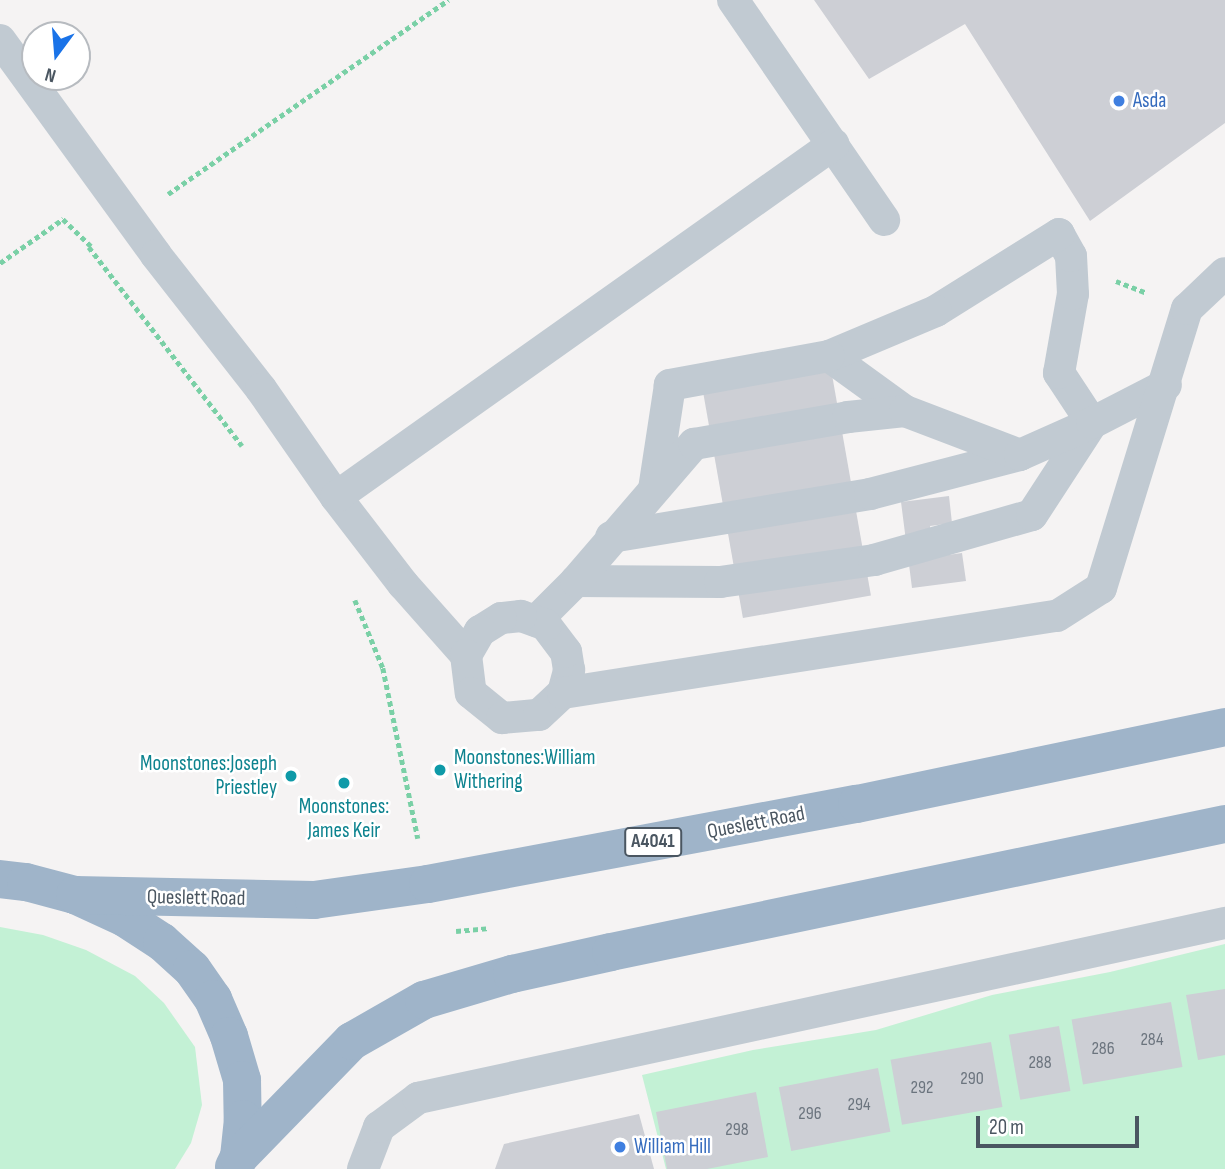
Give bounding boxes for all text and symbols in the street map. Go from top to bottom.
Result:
north arrow [21,21,91,91]
text: N [43,62,59,87]
place label: Asda [1133,88,1166,114]
marker: Asda [1111,93,1127,109]
place label: Moonstones:William Withering [454,745,596,795]
place label: Moonstones:Joseph Priestley [140,751,277,801]
marker: Moonstones:William Withering [432,762,448,778]
marker: Moonstones:Joseph Priestley [283,768,299,784]
marker: Moonstones: James Keir [336,775,352,791]
place label: Moonstones: James Keir [299,794,389,844]
street label: Queslett Road [705,801,807,845]
road number: A4041 [623,827,683,858]
street label: Queslett Road [147,885,245,911]
house number: 284 [1140,1029,1164,1051]
house number: 286 [1091,1038,1115,1060]
house number: 288 [1028,1052,1052,1074]
house number: 290 [960,1068,984,1090]
house number: 292 [911,1077,933,1099]
house number: 294 [848,1094,870,1116]
scale bar [980,1102,1143,1146]
house number: 296 [798,1103,822,1125]
text: 20 m [989,1115,1024,1140]
house number: 298 [725,1119,749,1141]
place label: William Hill [634,1134,711,1160]
marker: William Hill [612,1139,628,1155]

